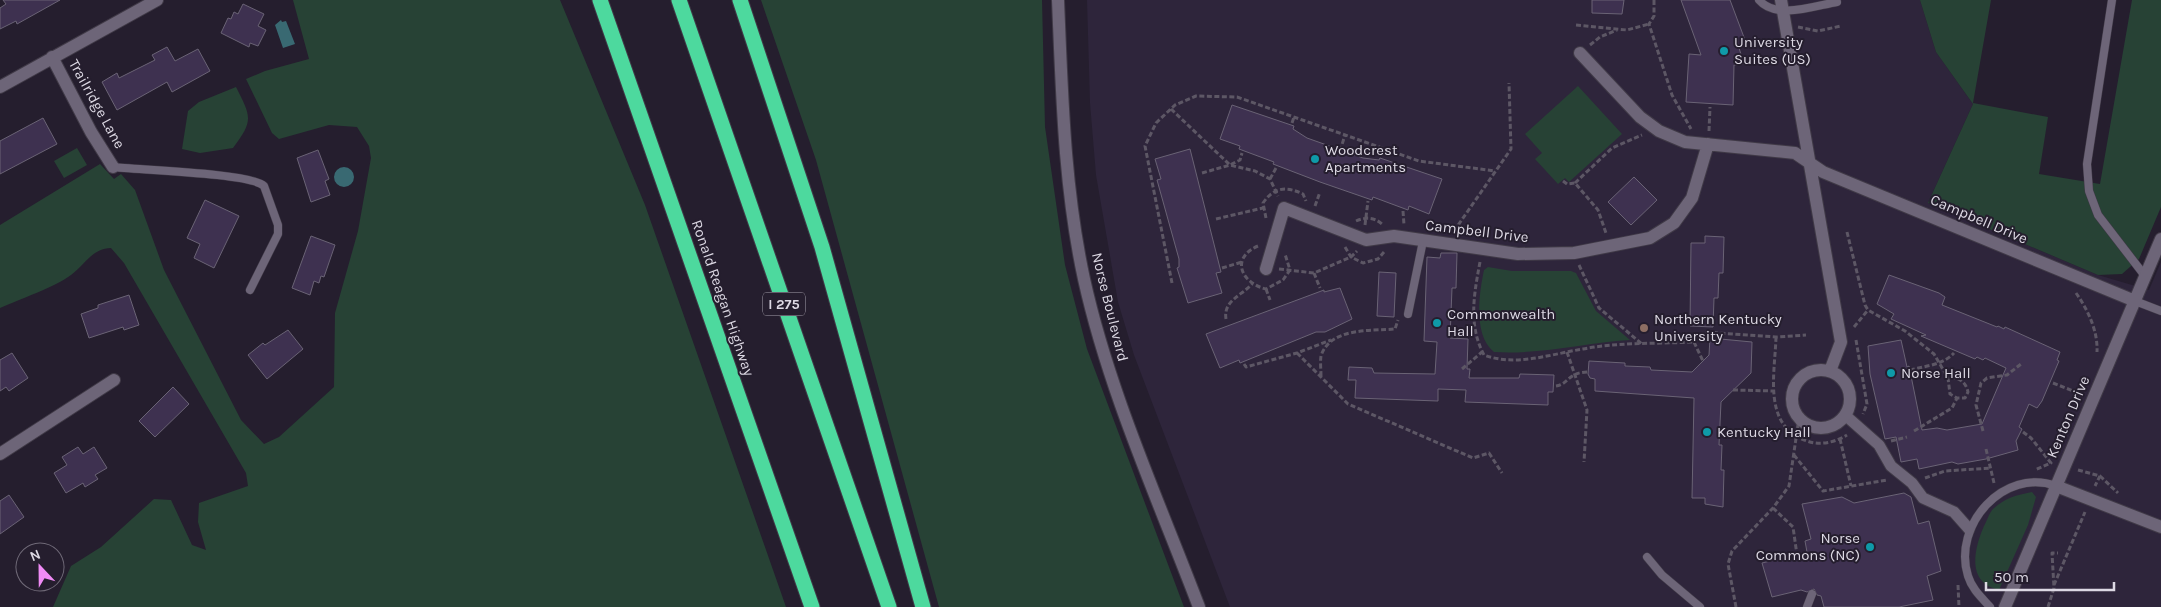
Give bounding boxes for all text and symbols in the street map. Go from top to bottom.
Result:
place label: University Suites (US) [1734,33,1811,68]
marker: University Suites (US) [1718,45,1730,57]
street label: Trailridge Lane [65,56,129,152]
place label: Woodcrest Apartments [1325,141,1406,176]
marker: Woodcrest Apartments [1309,153,1321,165]
street label: Campbell Drive [1928,190,2030,248]
street label: Campbell Drive [1424,216,1530,246]
street label: Ronald Reagan Highway [688,218,758,378]
street label: Norse Boulevard [1088,251,1132,363]
road number: I 275 [763,292,805,316]
place label: Commonwealth Hall [1447,305,1555,340]
place label: Northern Kentucky University [1654,310,1782,345]
marker: Commonwealth Hall [1431,317,1443,329]
marker: Northern Kentucky University [1638,322,1650,334]
place label: Norse Hall [1901,364,1971,382]
marker: Norse Hall [1885,367,1897,379]
street label: Kenton Drive [2043,373,2093,461]
place label: Kentucky Hall [1717,423,1811,441]
marker: Kentucky Hall [1701,426,1713,438]
place label: Norse Commons (NC) [1756,529,1860,564]
marker: Norse Commons (NC) [1864,541,1876,553]
north arrow [15,542,65,592]
text: N [27,546,43,565]
scale bar [1986,560,2114,592]
text: 50 m [1994,568,2029,586]

